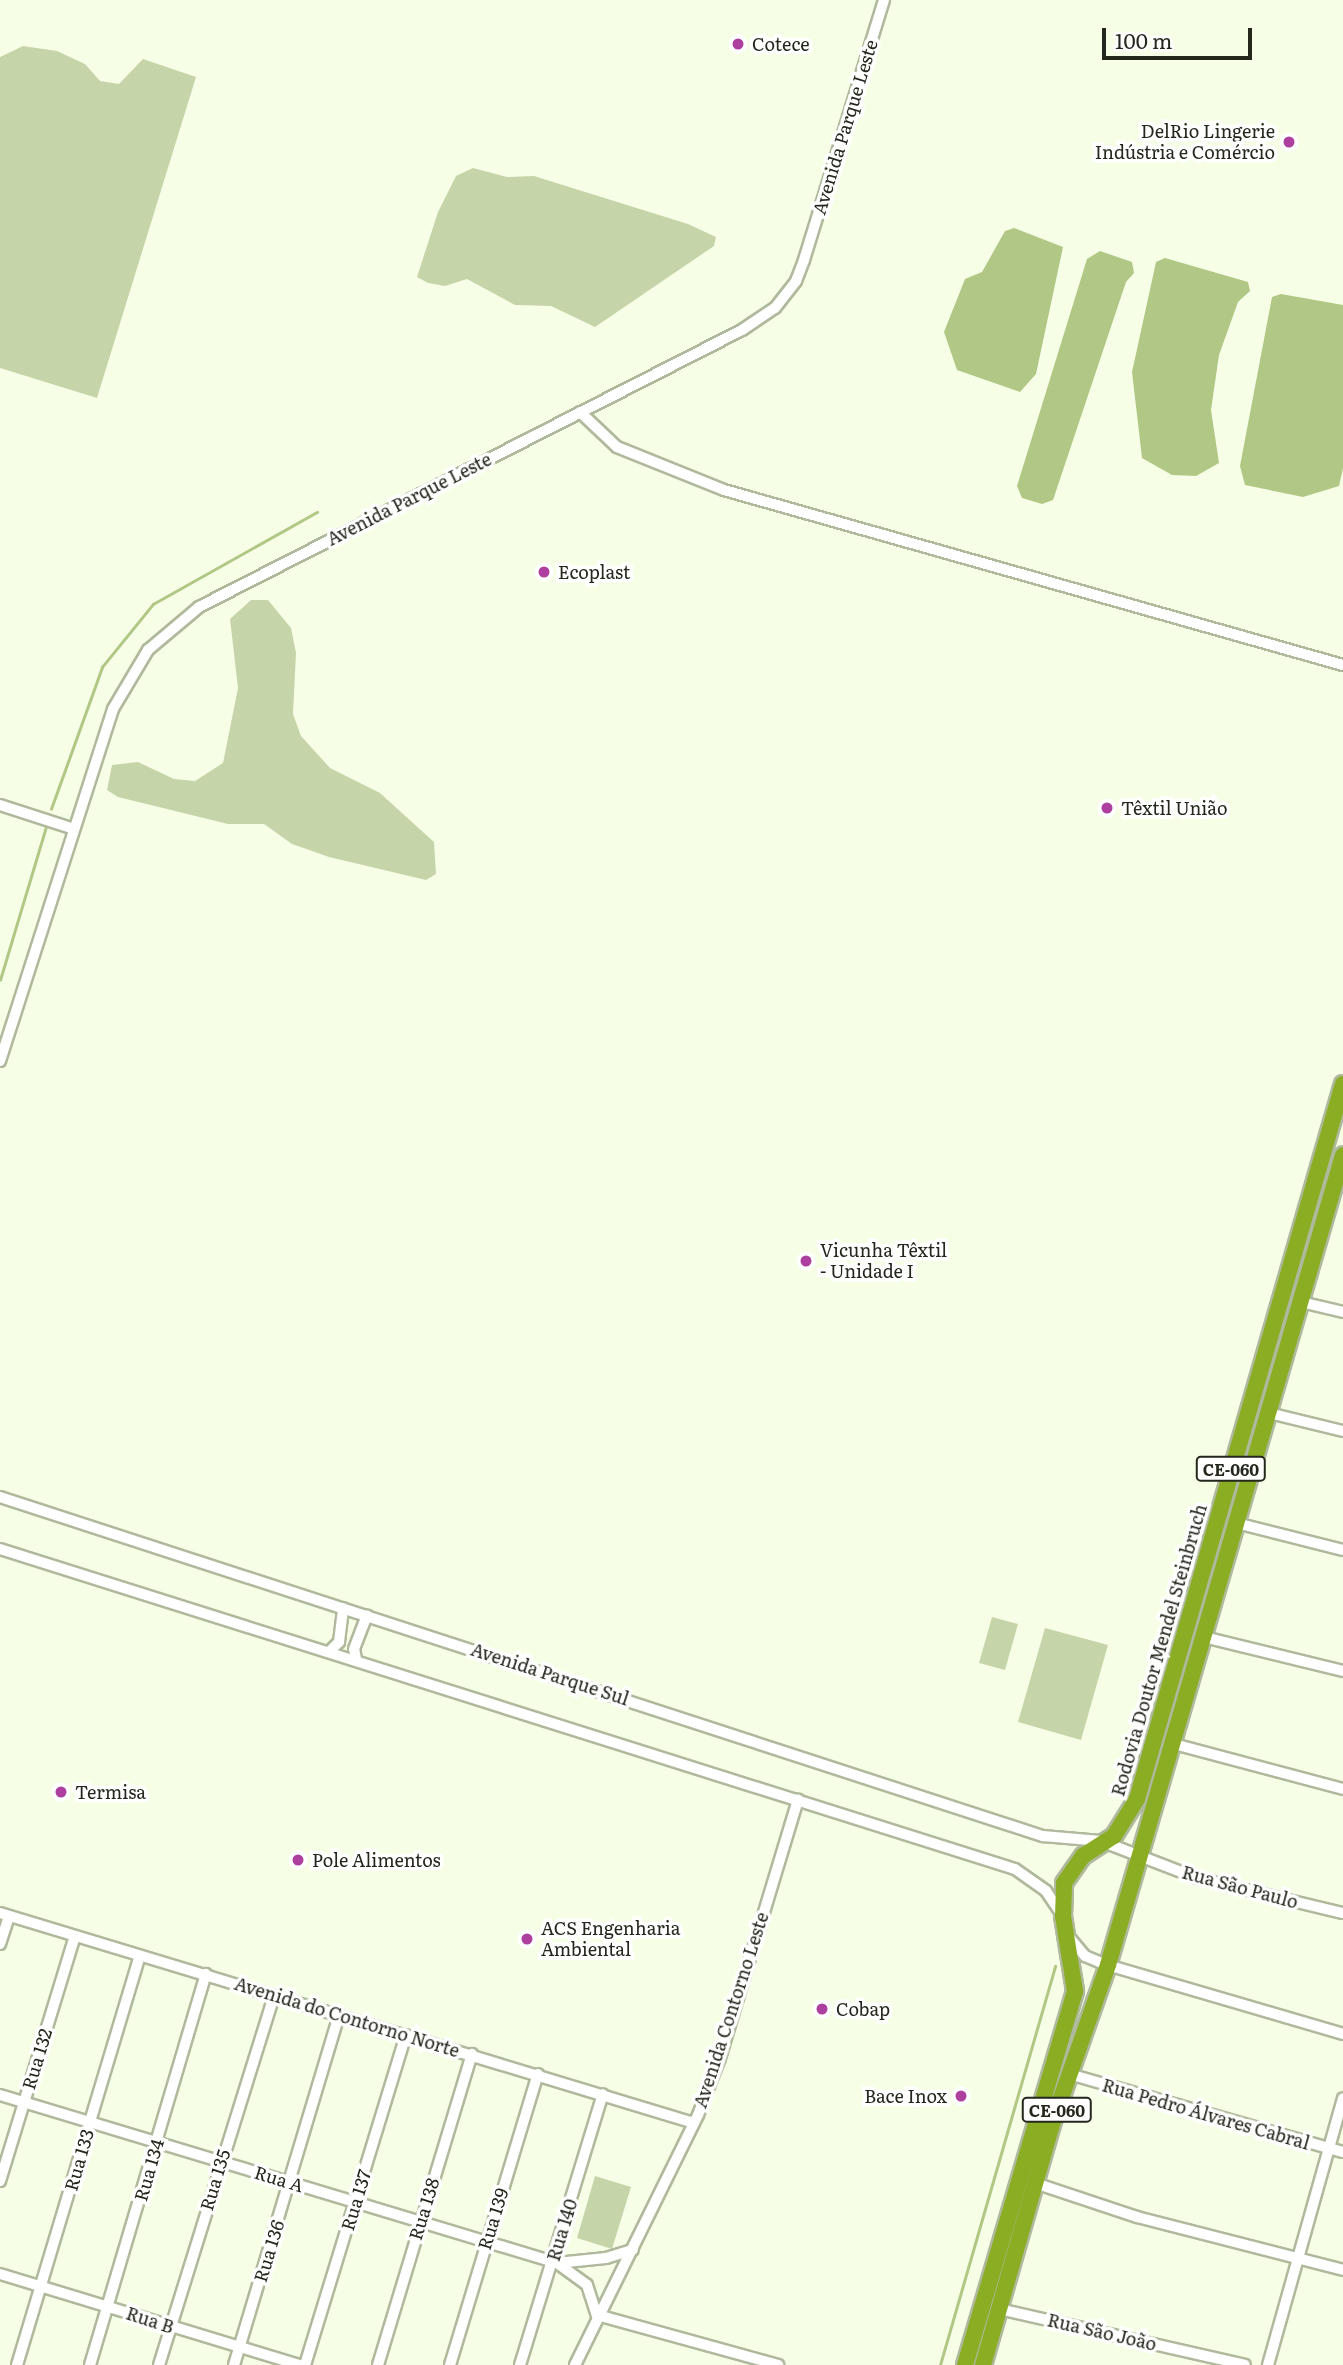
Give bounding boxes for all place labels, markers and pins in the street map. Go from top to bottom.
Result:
place label: Cotece [752,33,810,55]
marker: Cotece [730,36,746,52]
place label: DelRio Lingerie Indústria e Comércio [1095,121,1275,164]
marker: DelRio Lingerie Indústria e Comércio [1281,134,1297,150]
place label: Ecoplast [558,561,630,583]
marker: Ecoplast [536,564,552,580]
place label: Têxtil União [1121,797,1227,819]
marker: Têxtil União [1099,800,1115,816]
place label: Vicunha Têxtil - Unidade I [820,1240,947,1282]
marker: Vicunha Têxtil - Unidade I [798,1253,814,1269]
place label: Termisa [75,1781,146,1803]
marker: Termisa [53,1784,69,1800]
place label: Pole Alimentos [312,1849,441,1871]
marker: Pole Alimentos [290,1852,306,1868]
place label: ACS Engenharia Ambiental [541,1918,680,1960]
marker: ACS Engenharia Ambiental [519,1931,535,1947]
place label: Cobap [836,1998,890,2020]
marker: Cobap [814,2001,830,2017]
place label: Bace Inox [864,2085,947,2107]
marker: Bace Inox [953,2088,969,2104]

